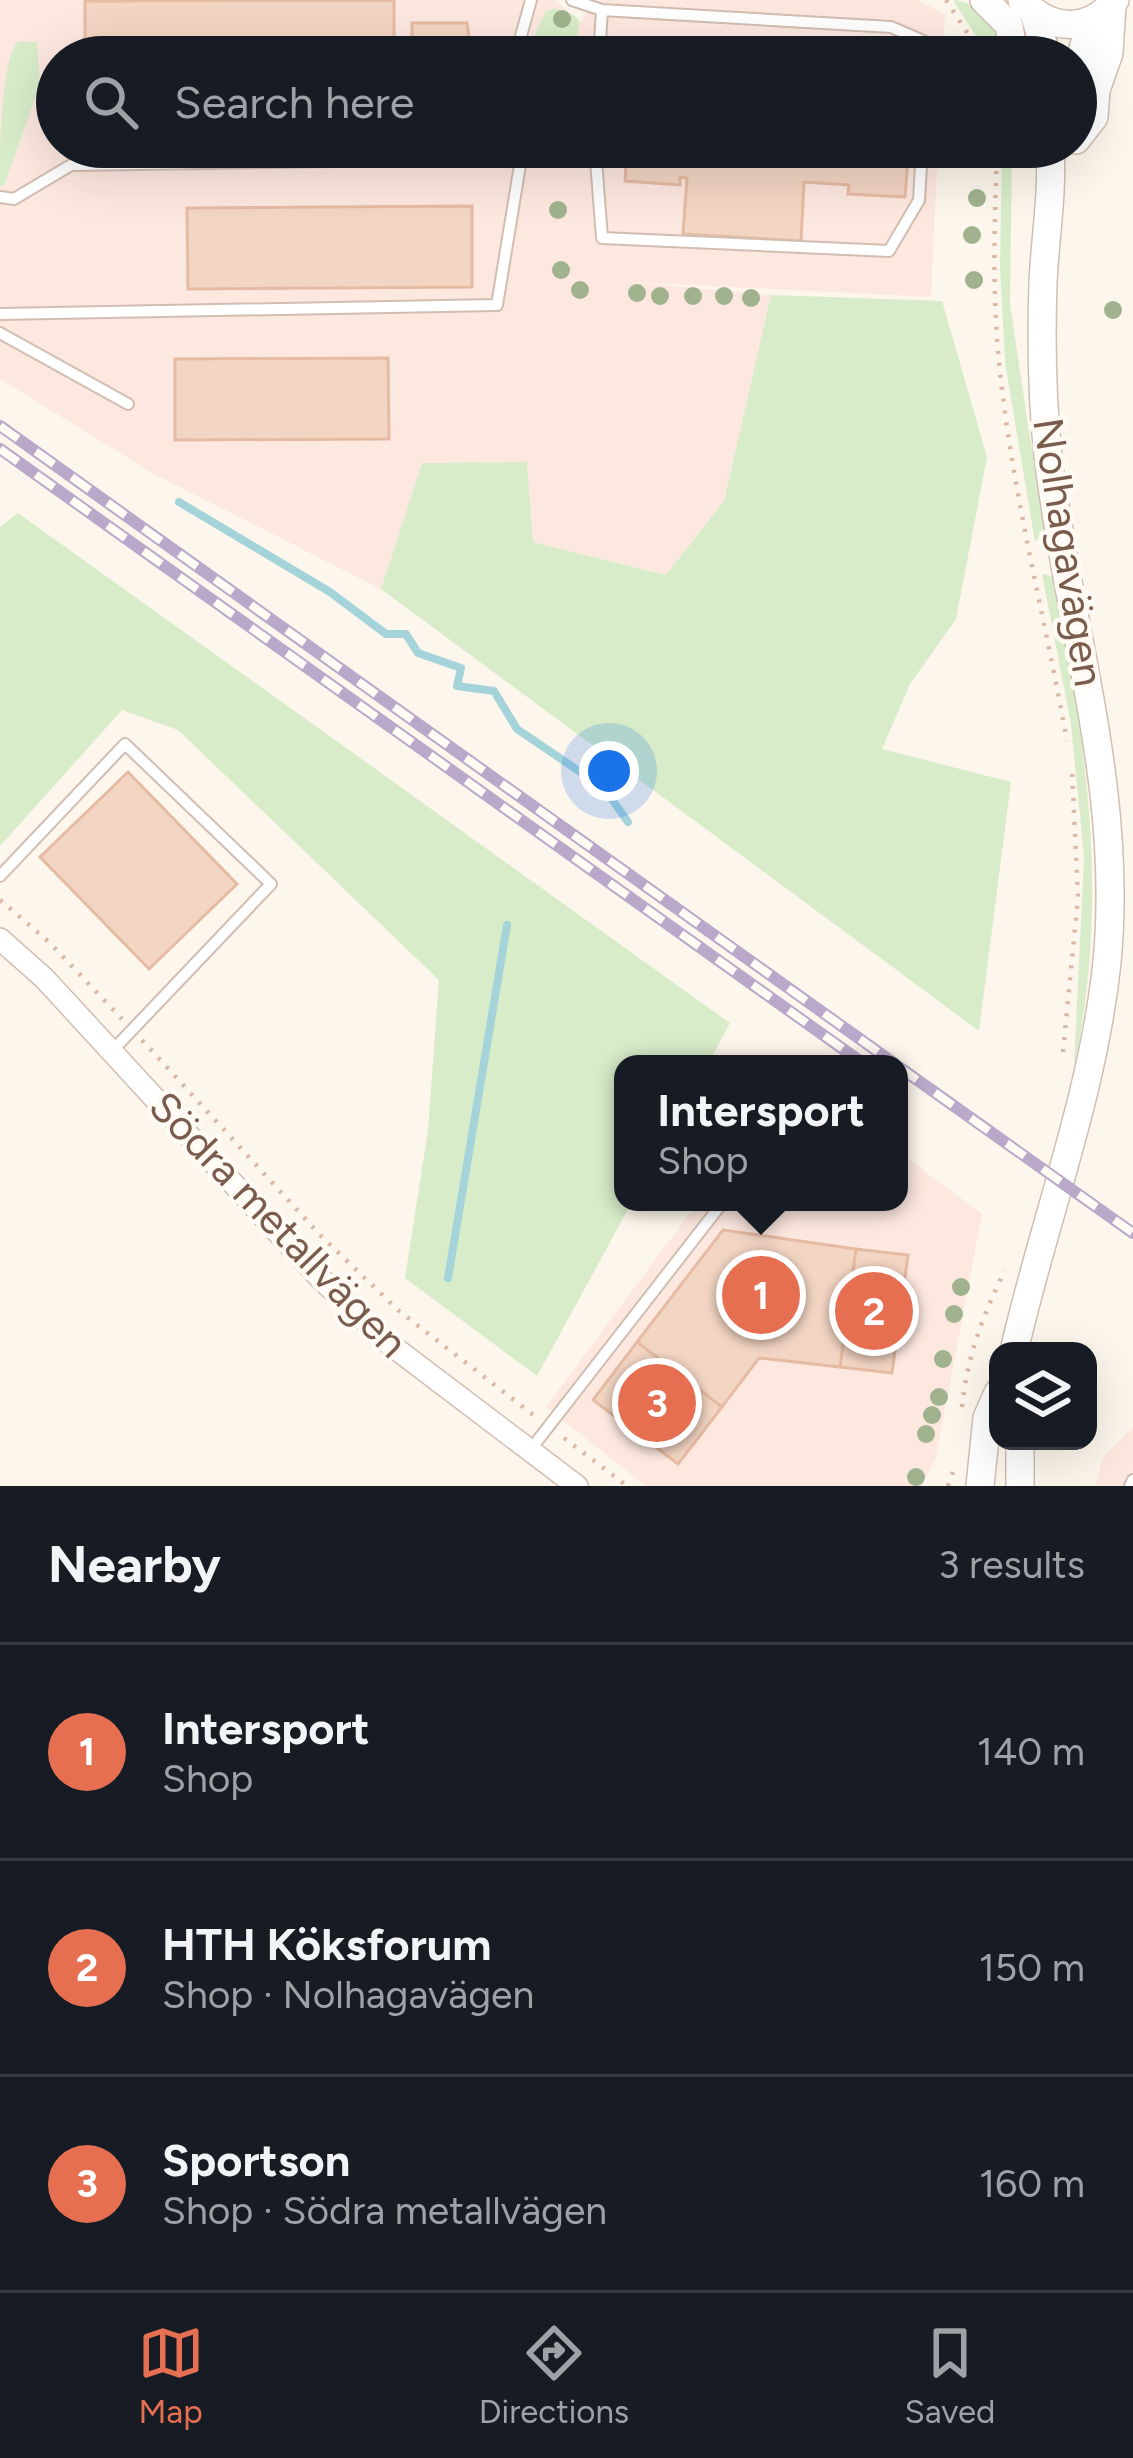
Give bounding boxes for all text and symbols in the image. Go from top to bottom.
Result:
search box [36,36,1097,168]
icon: search [78,69,144,135]
text: Search here [174,75,414,129]
street label: Nolhagavägen [1022,414,1115,690]
your location [579,741,639,801]
popup [614,1055,908,1211]
street label: Södra metallvägen [139,1081,418,1368]
text: Intersport [657,1083,865,1137]
text: Shop [657,1137,749,1184]
pin: 1 [722,1250,800,1340]
pin: 2 [835,1266,913,1356]
map controls [989,1342,1097,1450]
button: layers [989,1342,1097,1450]
pin: 3 [618,1358,696,1448]
text: Nearby [48,1534,221,1595]
text: 3 results [938,1541,1085,1588]
text: Intersport [162,1701,370,1755]
text: 1 [79,1728,95,1775]
text: 140 m [977,1728,1085,1775]
text: Shop [162,1755,253,1802]
text: HTH Köksforum [162,1917,492,1971]
text: 2 [76,1944,98,1991]
text: 150 m [979,1944,1085,1991]
text: Shop · Nolhagavägen [162,1971,534,2018]
text: Sportson [162,2133,350,2187]
text: 3 [76,2160,98,2207]
text: 160 m [979,2160,1085,2207]
text: Shop · Södra metallvägen [162,2187,607,2234]
tab: Map [138,2320,204,2431]
tab: Directions [479,2320,629,2431]
tab: Saved [904,2320,995,2431]

